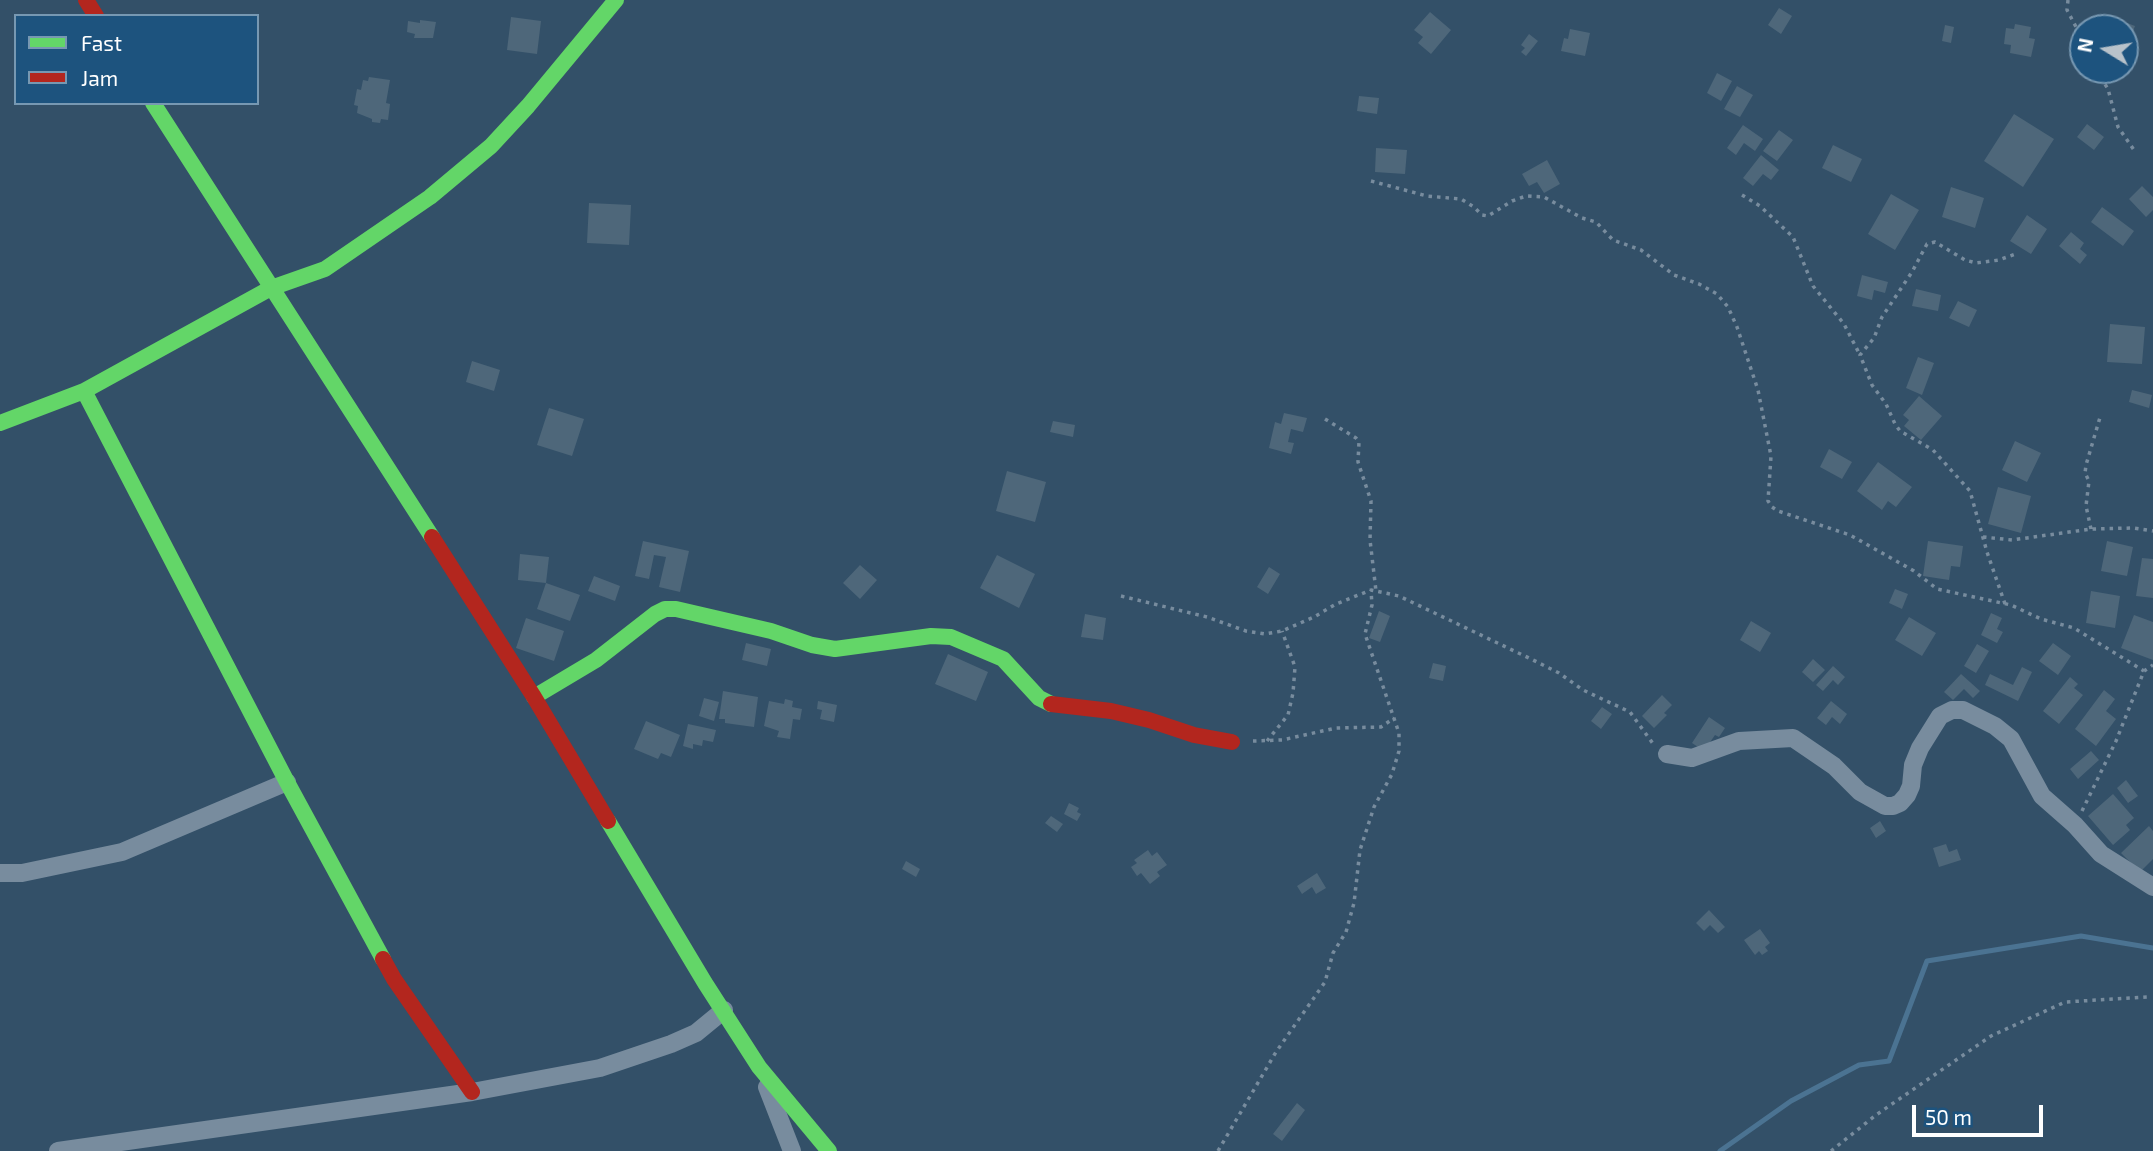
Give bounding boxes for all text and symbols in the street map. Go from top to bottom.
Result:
legend [14,14,259,105]
north arrow [2069,14,2139,84]
text: Fast [81,30,122,55]
text: N [2072,36,2097,54]
text: Jam [81,65,118,90]
scale bar [1915,1092,2046,1136]
text: 50 m [1925,1104,1972,1129]

